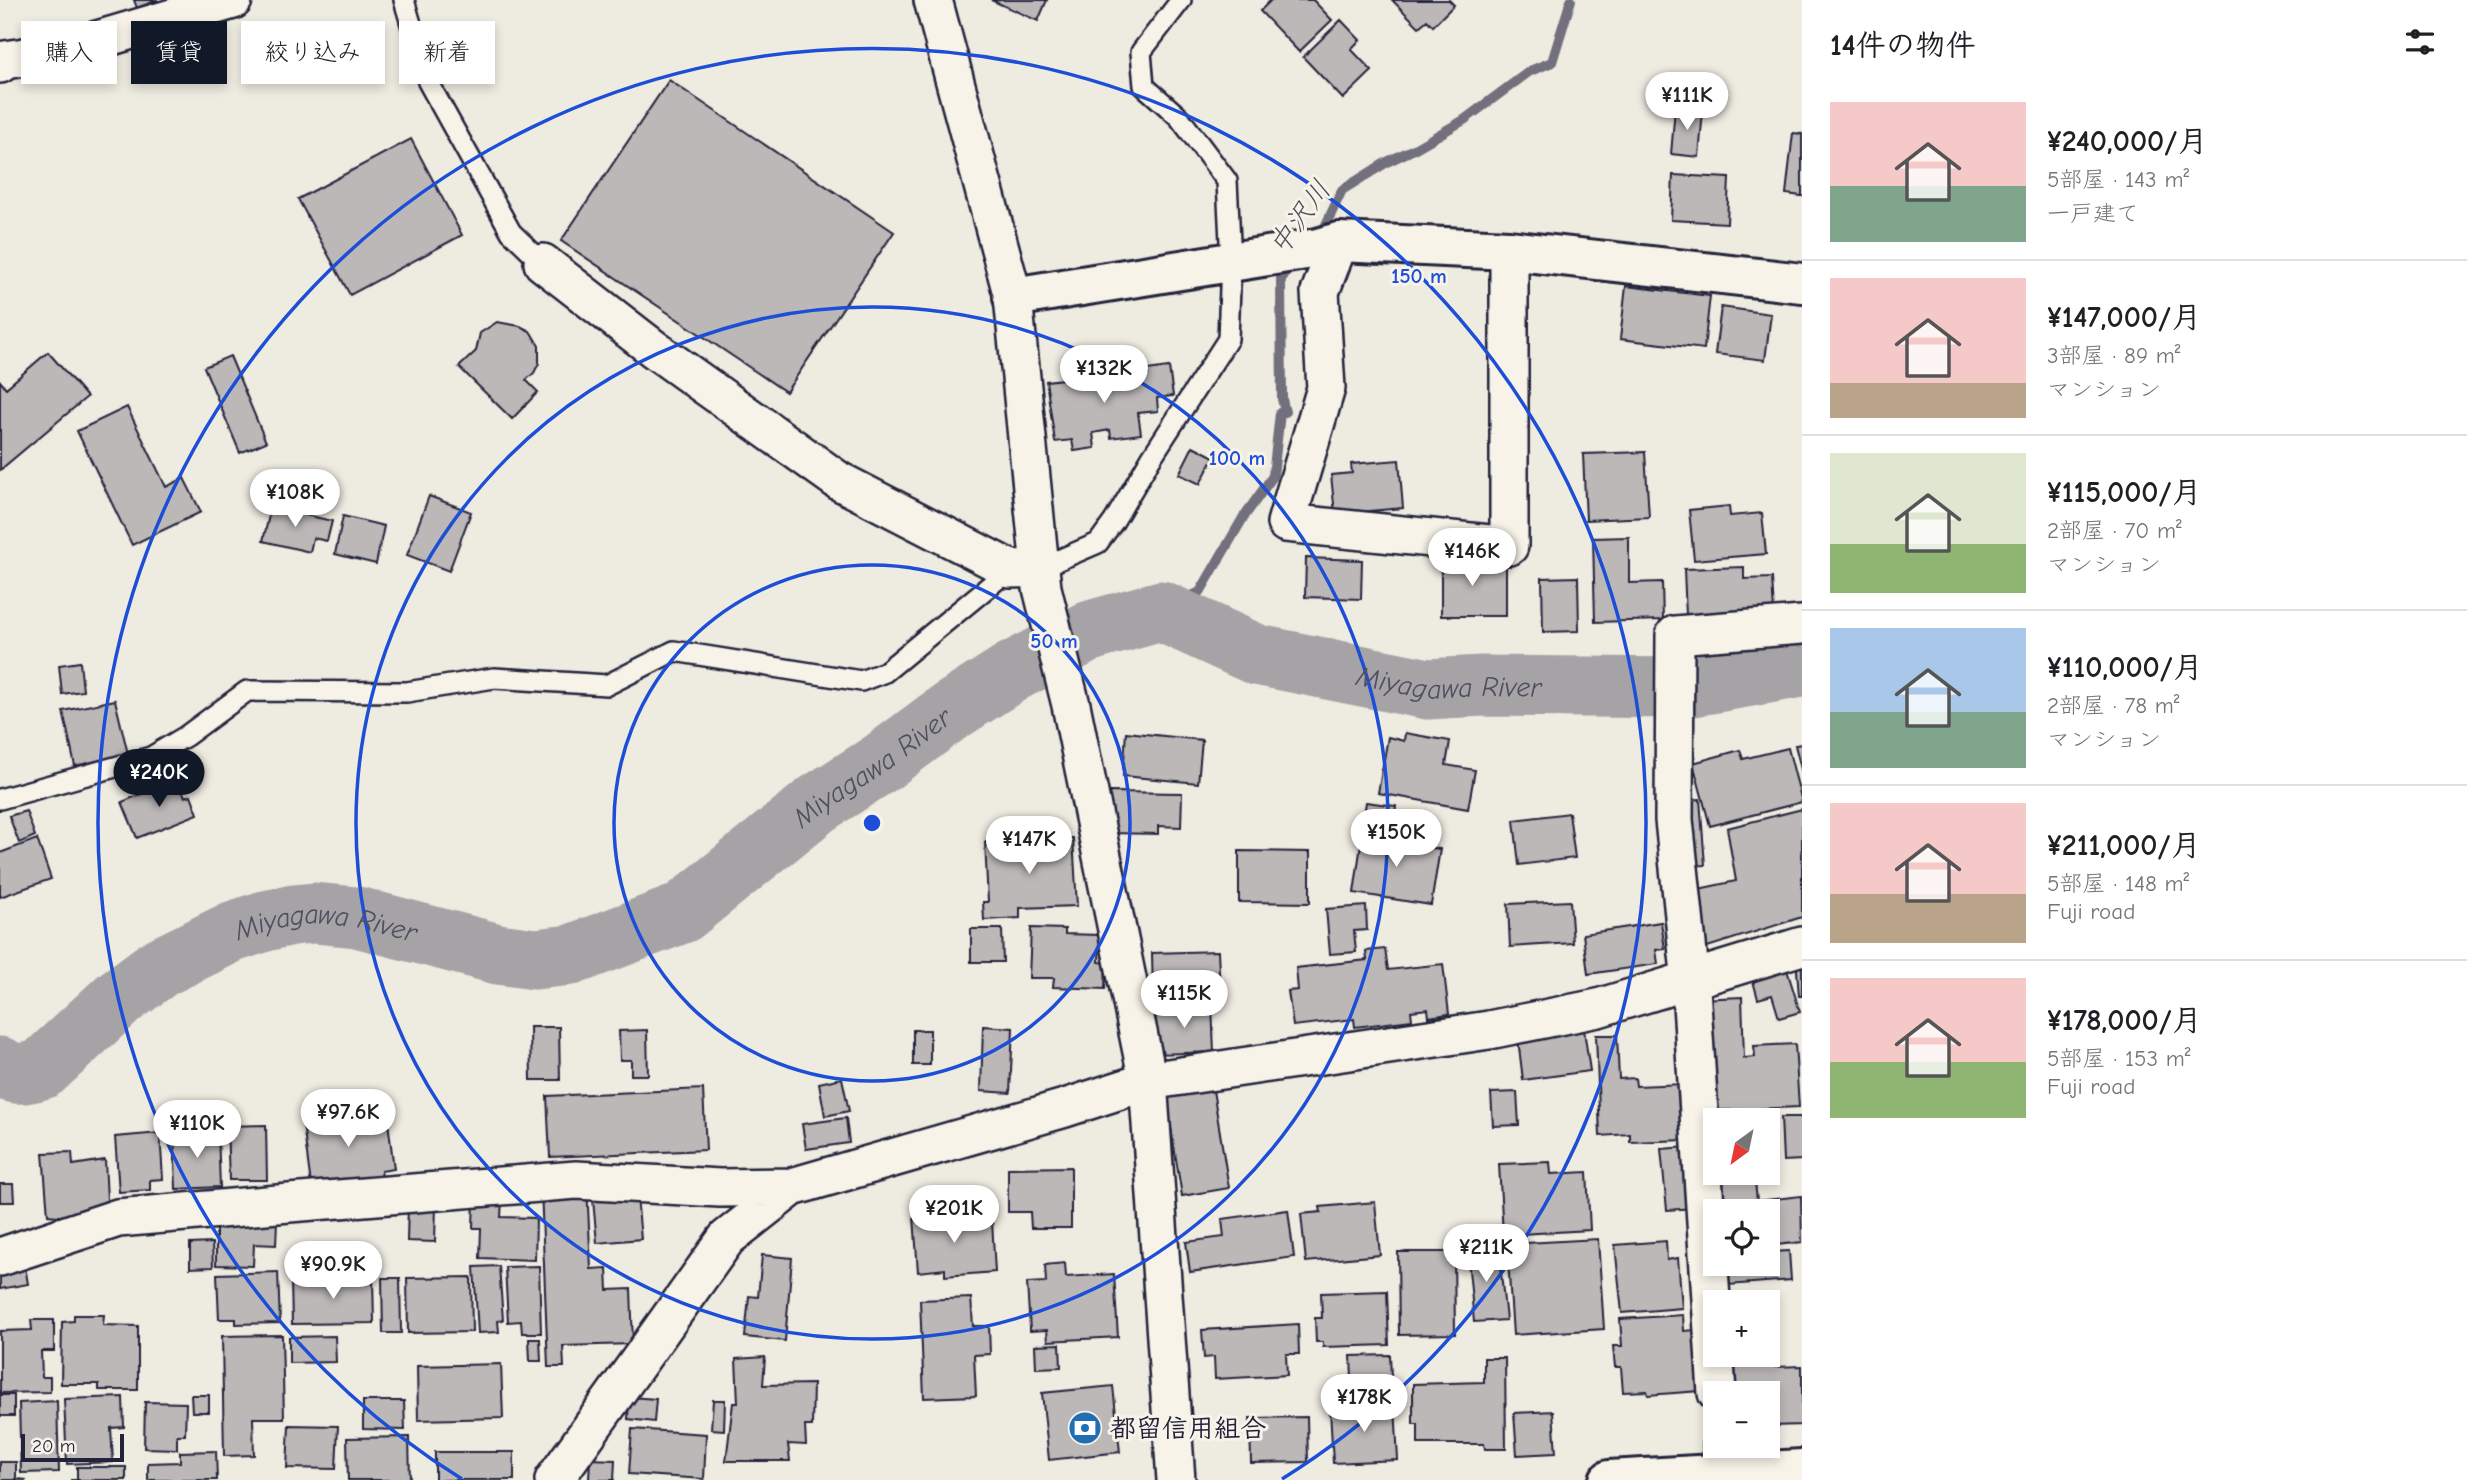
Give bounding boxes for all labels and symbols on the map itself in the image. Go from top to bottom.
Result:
pin: ¥111K [1638,72,1736,132]
water label: 中沢川 [1262,174,1337,261]
text: 150 m [1391,264,1447,288]
pin: ¥132K [1055,346,1153,405]
text: 100 m [1209,446,1265,470]
pin: ¥108K [246,470,344,529]
pin: ¥146K [1423,528,1521,588]
text: 50 m [1030,629,1078,653]
water label: Miyagawa River [1353,660,1544,706]
water label: Miyagawa River [786,700,959,835]
pin: ¥240K [110,750,208,809]
pin: ¥150K [1347,810,1445,869]
centre of rings [860,811,884,835]
pin: ¥147K [980,816,1078,876]
water label: Miyagawa River [229,898,422,950]
pin: ¥115K [1135,970,1233,1030]
pin: ¥97.6K [291,1090,405,1149]
pin: ¥110K [148,1100,246,1160]
north arrow [1703,1108,1780,1185]
pin: ¥201K [905,1186,1003,1245]
pin: ¥211K [1437,1224,1535,1284]
pin: ¥90.9K [276,1242,390,1301]
pin: ¥178K [1315,1374,1413,1434]
bank icon: 都留信用組合 [1066,1409,1104,1447]
place label: 都留信用組合 [1110,1414,1266,1444]
scale bar [21,1431,124,1463]

